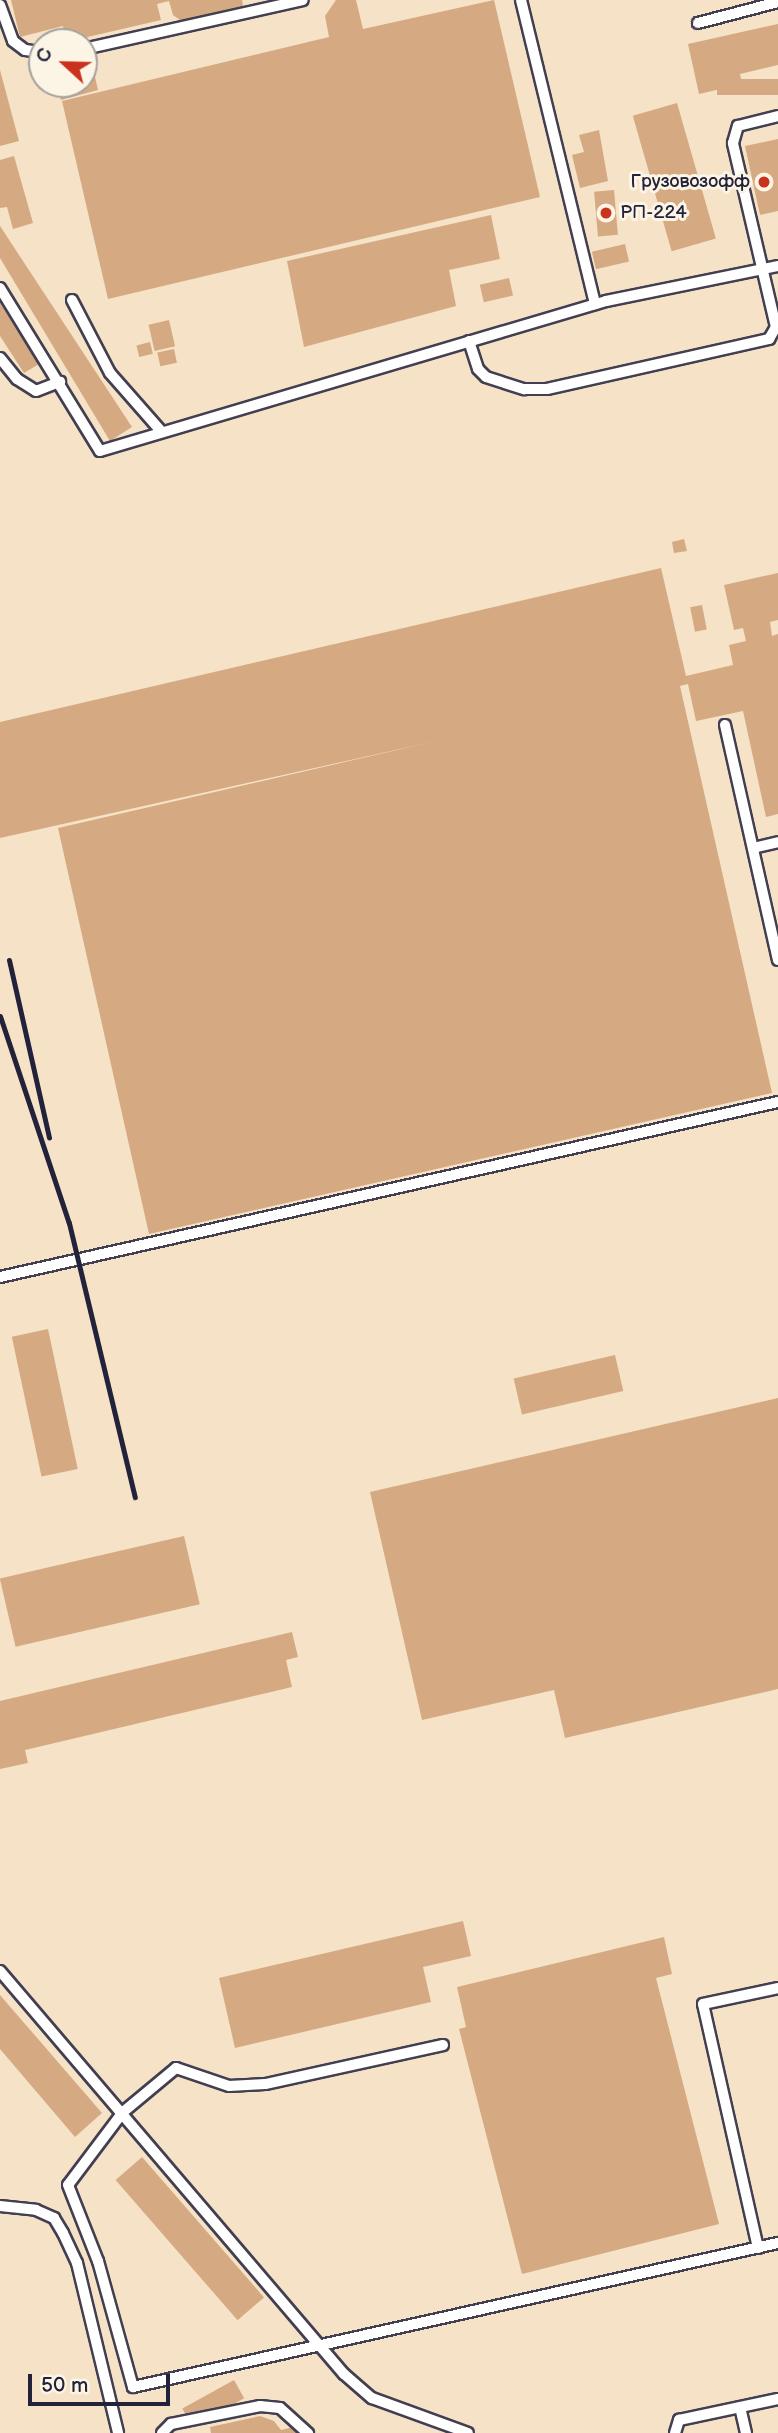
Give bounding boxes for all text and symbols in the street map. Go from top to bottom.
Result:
north arrow [28,28,98,98]
text: С [32,45,58,66]
place label: Грузовозофф [630,171,750,193]
marker: Грузовозофф [756,174,772,190]
place label: РП-224 [620,202,687,224]
marker: РП-224 [598,205,614,221]
scale bar [32,2360,173,2404]
text: 50 m [41,2373,88,2398]

